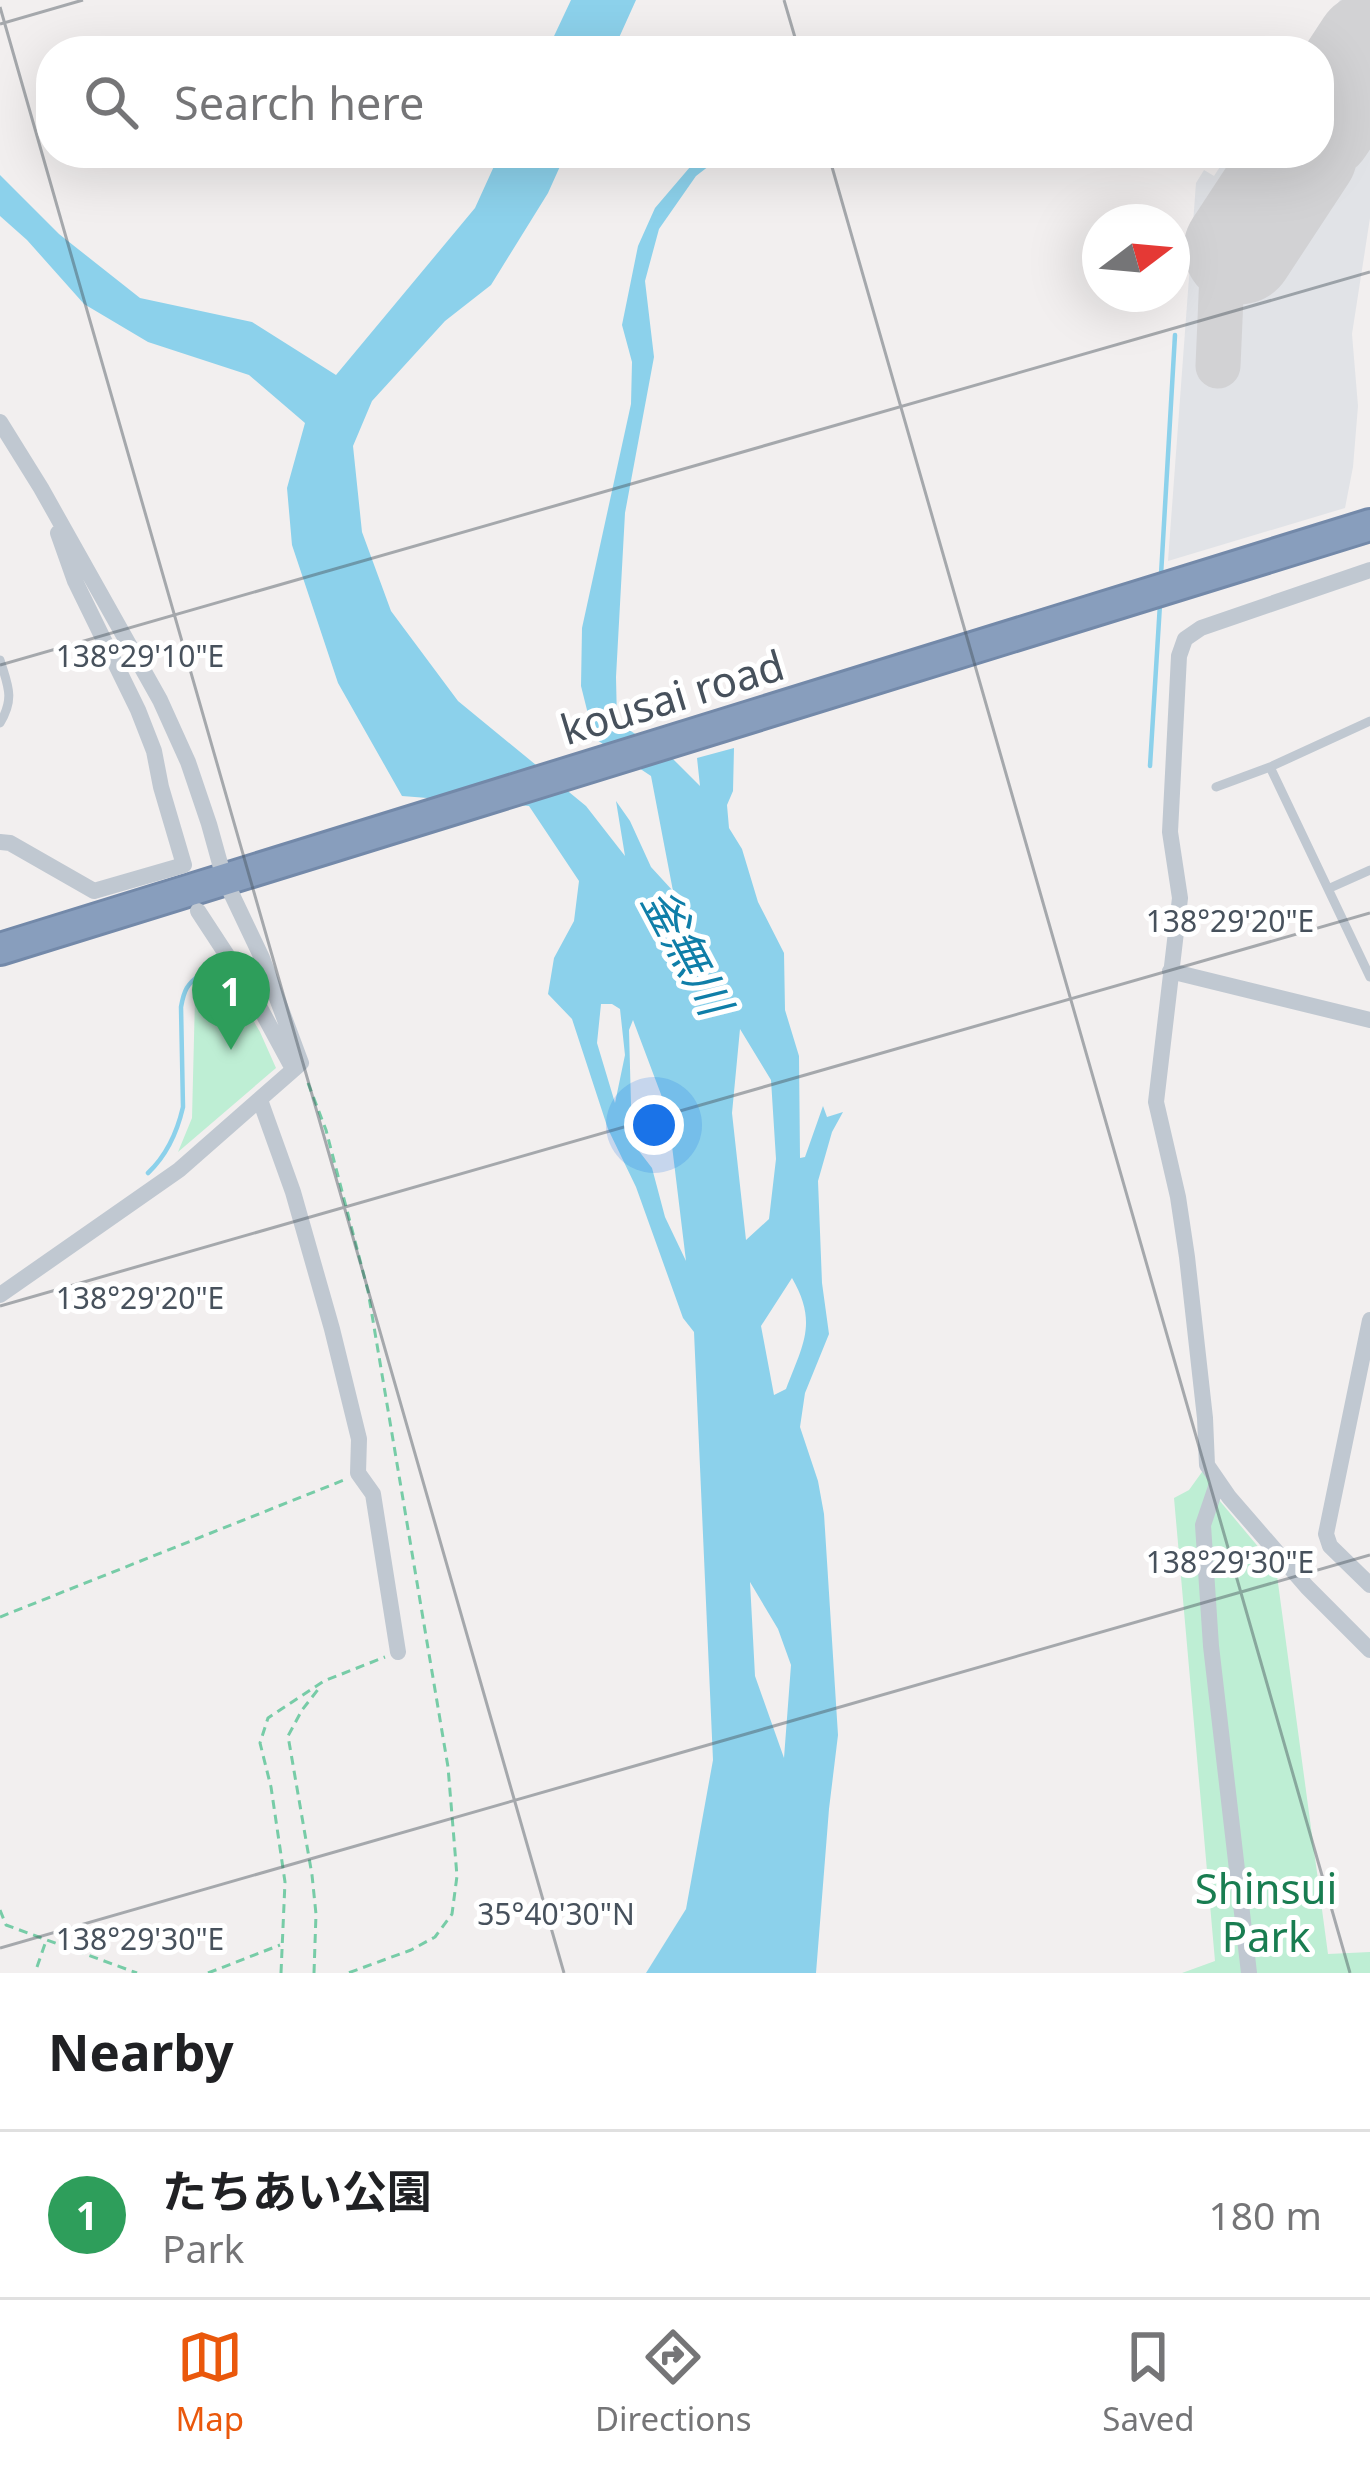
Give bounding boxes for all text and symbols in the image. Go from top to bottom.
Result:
search box [36,36,1334,168]
icon: search [78,69,144,135]
text: Search here [174,72,424,133]
north arrow [1082,204,1190,312]
text: 138°29'10"E [56,635,224,676]
street label: kousai road [553,635,791,757]
water label: 釜無川 [629,877,748,1028]
text: 138°29'20"E [1146,900,1314,941]
pin: 1 [192,951,270,1050]
your location [624,1095,684,1155]
text: 138°29'20"E [56,1277,224,1318]
text: 138°29'30"E [1146,1541,1314,1582]
park label: Shinsui Park [1195,1859,1337,1964]
text: 35°40'30"N [477,1893,635,1934]
text: 138°29'30"E [56,1918,224,1959]
text: Nearby [48,2016,234,2086]
text: たちあい公園 [162,2160,432,2221]
text: 1 [76,2188,98,2241]
text: 180 m [1208,2188,1322,2241]
text: Park [162,2221,244,2274]
tab: Map [175,2324,244,2441]
tab: Directions [595,2324,752,2441]
tab: Saved [1102,2324,1195,2441]

